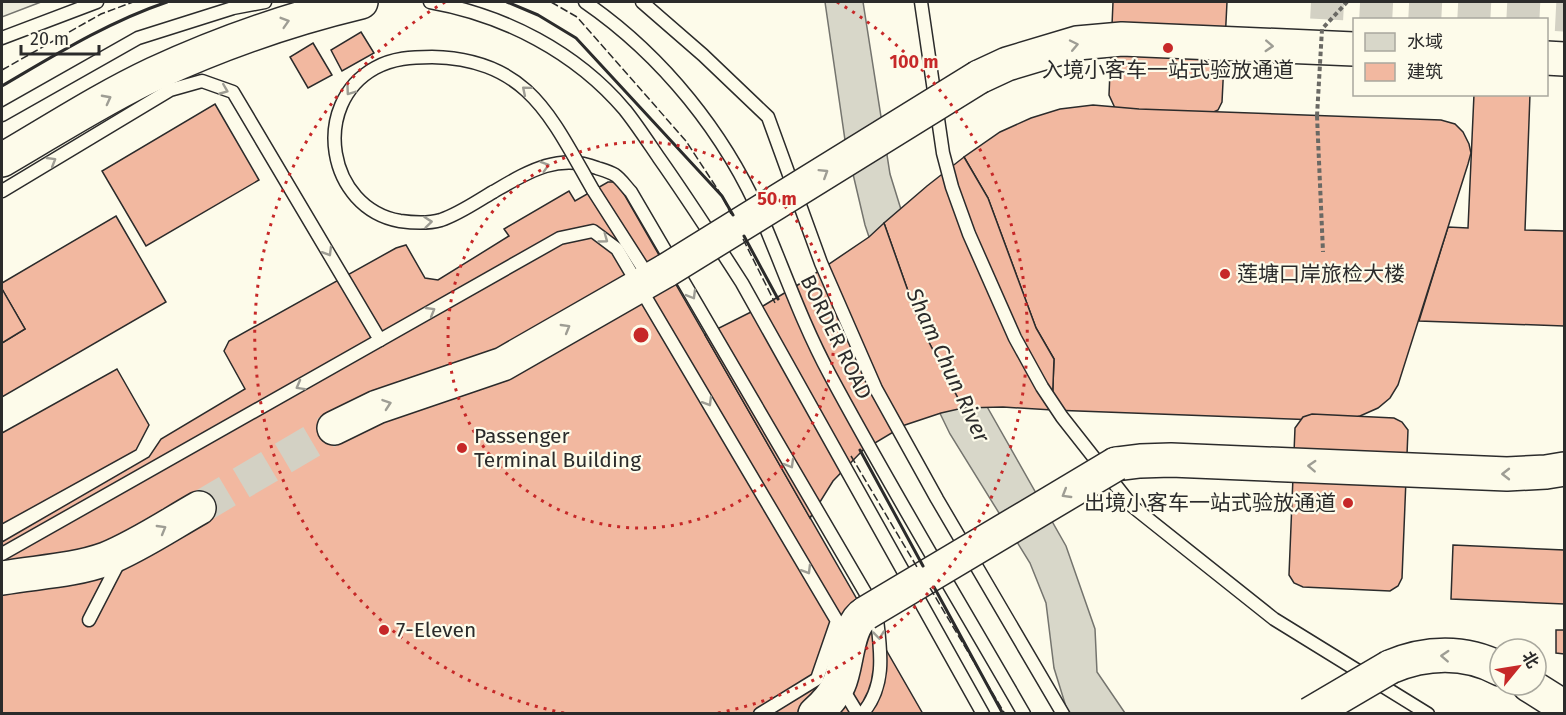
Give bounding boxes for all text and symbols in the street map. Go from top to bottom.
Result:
one-way arrow [279,17,290,29]
scale bar [21,18,99,56]
legend [1353,18,1548,96]
text: 20 m [30,28,69,50]
text: 水域 [1407,31,1443,53]
one-way arrow [1069,39,1079,52]
one-way arrow [1264,39,1273,52]
marker: 入境小客车一站式验放通道 [1161,41,1175,55]
text: 100 m [890,51,938,73]
place label: 入境小客车一站式验放通道 [1042,57,1294,83]
text: 建筑 [1407,61,1443,83]
one-way arrow [219,82,229,95]
one-way arrow [347,84,358,95]
one-way arrow [522,86,533,97]
one-way arrow [101,95,111,106]
one-way arrow [46,157,56,169]
one-way arrow [539,161,550,173]
one-way arrow [818,168,828,180]
text: 50 m [757,188,797,210]
one-way arrow [423,216,433,229]
one-way arrow [597,232,608,243]
one-way arrow [321,246,332,256]
place label: 莲塘口岸旅检大楼 [1237,261,1405,287]
marker: 莲塘口岸旅检大楼 [1218,267,1232,281]
street label: BORDER ROAD [795,270,877,404]
water label: Sham Chun River [900,283,996,447]
one-way arrow [684,289,696,299]
one-way arrow [425,307,435,319]
one-way arrow [560,324,570,336]
centre of rings [631,325,651,345]
one-way arrow [295,379,306,390]
one-way arrow [700,396,712,406]
one-way arrow [381,399,392,411]
place label: Passenger Terminal Building [474,423,641,473]
marker: Passenger Terminal Building [455,441,469,455]
one-way arrow [783,458,794,468]
one-way arrow [1307,460,1316,473]
one-way arrow [1502,468,1511,480]
one-way arrow [1062,487,1072,499]
place label: 出境小客车一站式验放通道 [1084,490,1336,516]
marker: 出境小客车一站式验放通道 [1341,496,1355,510]
one-way arrow [155,525,166,537]
one-way arrow [800,564,811,574]
place label: 7-Eleven [396,617,476,643]
marker: 7-Eleven [377,623,391,637]
one-way arrow [872,631,884,640]
north arrow [1488,637,1548,697]
text: 北 [1518,648,1543,671]
one-way arrow [1441,649,1450,662]

